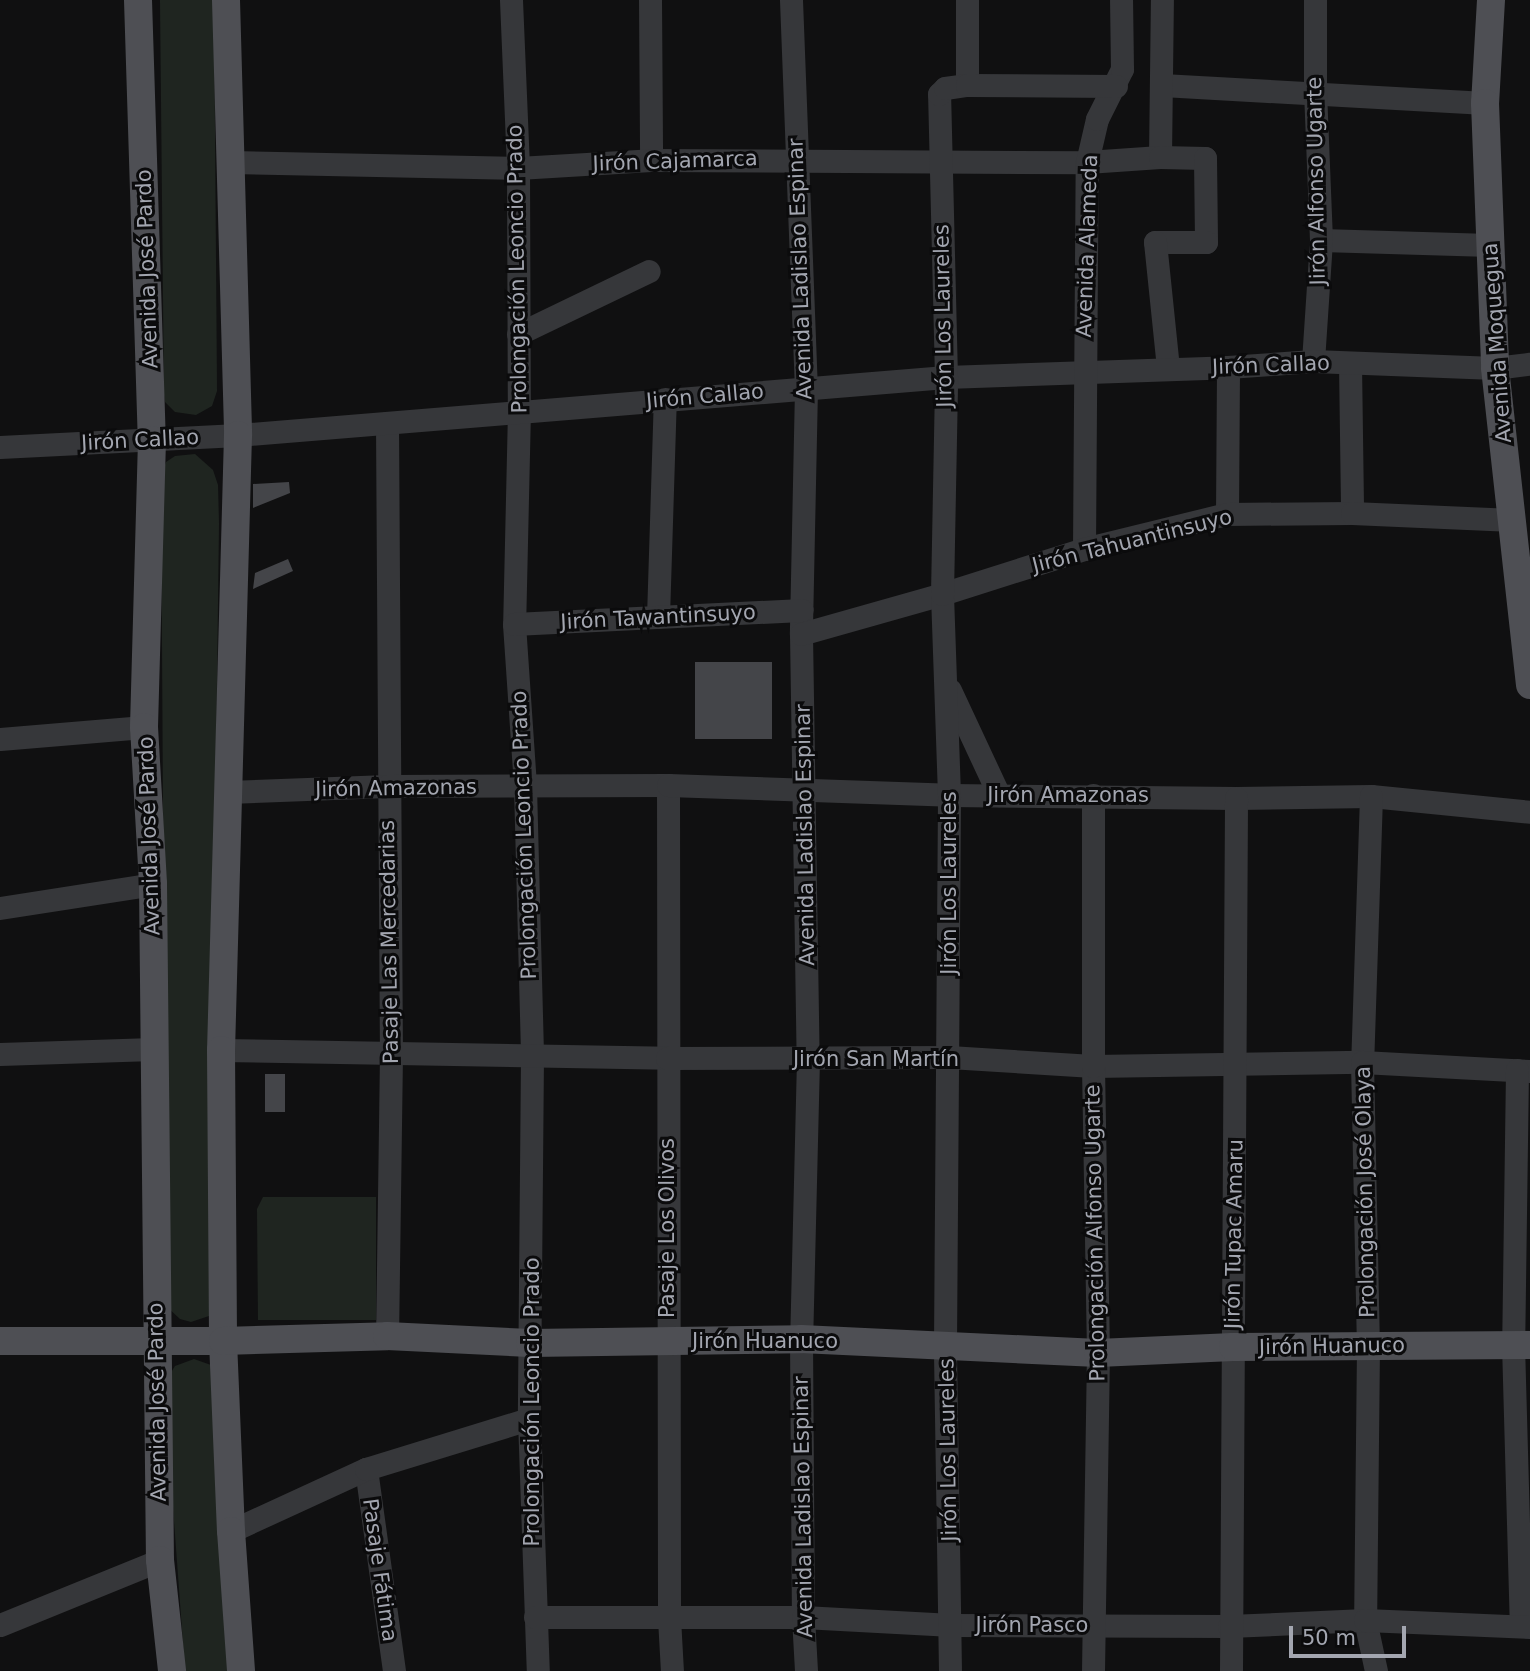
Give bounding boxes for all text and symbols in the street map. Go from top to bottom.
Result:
street label: Jirón Alfonso Ugarte [1302,76,1330,286]
street label: Prolongación Leoncio Prado [502,124,532,414]
street label: Avenida Ladislao Espinar [783,138,817,400]
street label: Jirón Cajamarca [592,146,758,176]
street label: Avenida Alameda [1071,154,1103,338]
street label: Avenida José Pardo [131,169,163,369]
street label: Jirón Los Laureles [929,224,957,408]
street label: Avenida Moquegua [1477,242,1517,444]
street label: Jirón Callao [1212,350,1330,380]
street label: Jirón Callao [645,378,765,414]
street label: Jirón Callao [80,424,200,456]
street label: Jirón Tahuantinsuyo [1030,504,1234,578]
street label: Jirón Tawantinsuyo [560,599,756,635]
street label: Prolongación Leoncio Prado [506,690,542,980]
street label: Avenida Ladislao Espinar [790,704,820,966]
street label: Avenida José Pardo [133,736,165,936]
street label: Jirón Amazonas [315,774,477,802]
street label: Jirón Amazonas [987,782,1149,808]
street label: Jirón Los Laureles [936,791,962,975]
street label: Pasaje Las Mercedarias [374,820,404,1064]
street label: Jirón San Martín [793,1046,959,1072]
street label: Prolongación José Olaya [1350,1066,1380,1318]
street label: Prolongación Alfonso Ugarte [1080,1084,1110,1382]
street label: Pasaje Los Olivos [654,1138,680,1318]
street label: Jirón Tupac Amaru [1220,1139,1248,1329]
street label: Prolongación Leoncio Prado [519,1257,545,1547]
street label: Avenida José Pardo [143,1302,171,1502]
street label: Jirón Huanuco [692,1328,838,1354]
street label: Jirón Huanuco [1259,1332,1405,1360]
street label: Jirón Los Laureles [934,1358,962,1542]
street label: Avenida Ladislao Espinar [788,1376,818,1638]
street label: Pasaje Fátima [357,1497,403,1643]
street label: Jirón Pasco [976,1612,1088,1638]
scale bar [1292,1612,1409,1656]
text: 50 m [1302,1626,1356,1650]

